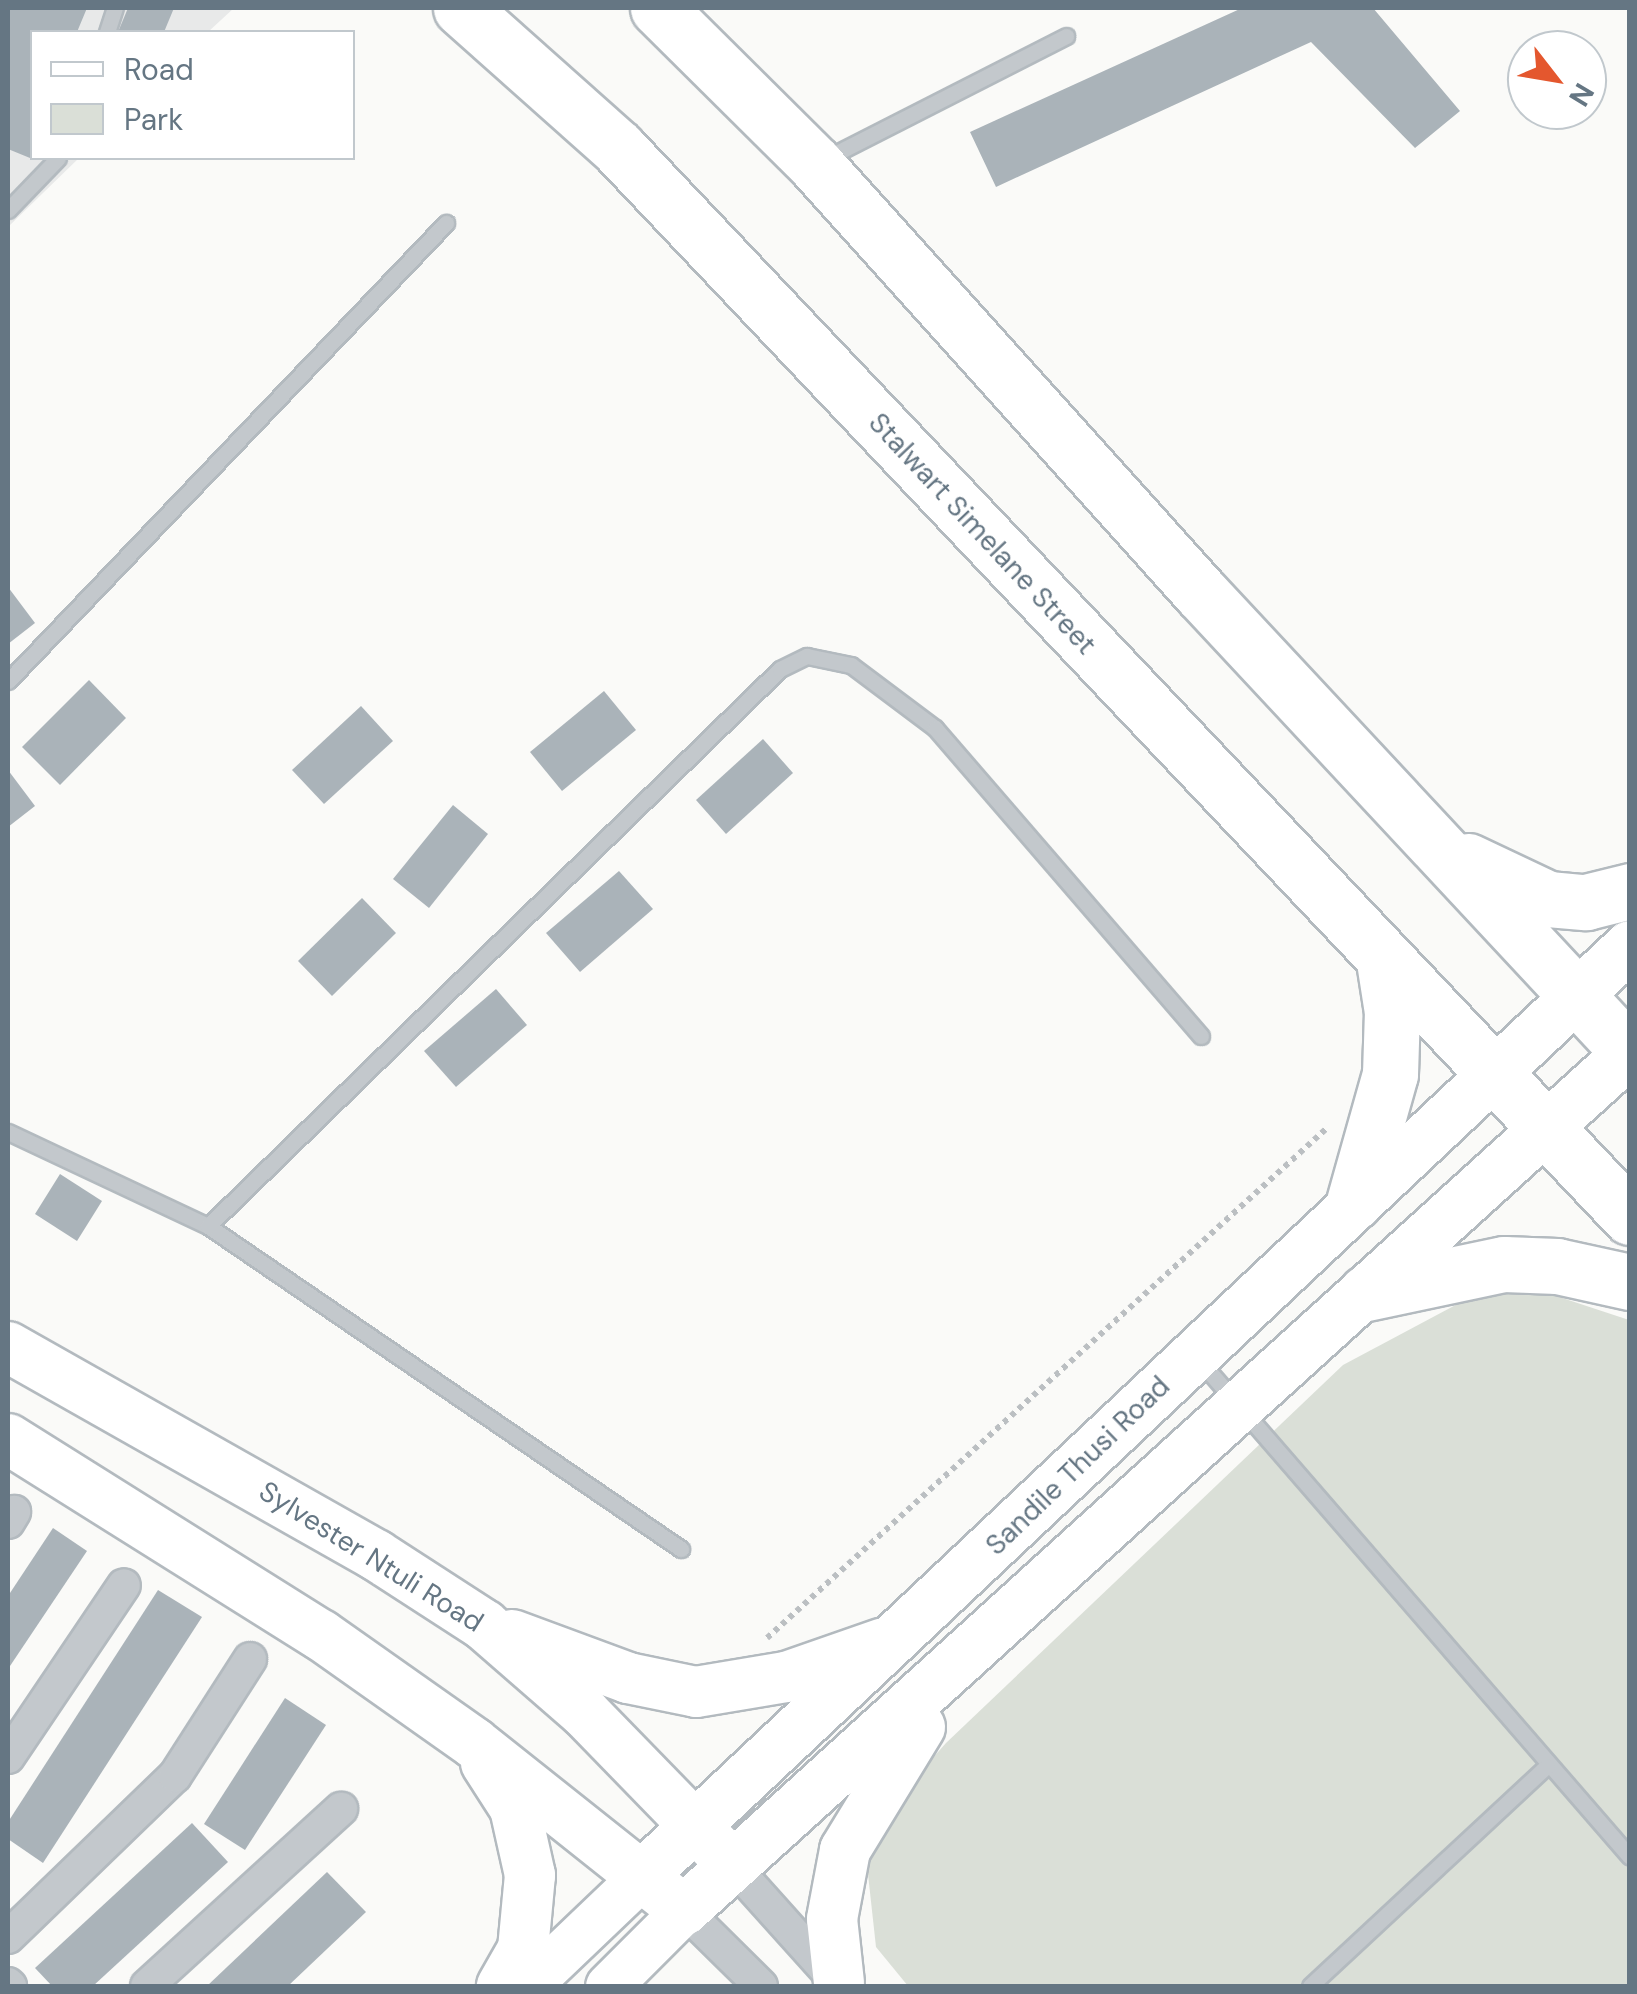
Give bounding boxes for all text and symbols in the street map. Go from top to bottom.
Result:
legend [30,30,355,160]
north arrow [1507,30,1607,130]
text: Road [124,50,194,89]
text: N [1560,76,1603,113]
text: Park [124,100,183,139]
street label: Stalwart Simelane Street [861,406,1103,662]
street label: Sandile Thusi Road [979,1370,1177,1562]
street label: Sylvester Ntuli Road [253,1474,489,1640]

